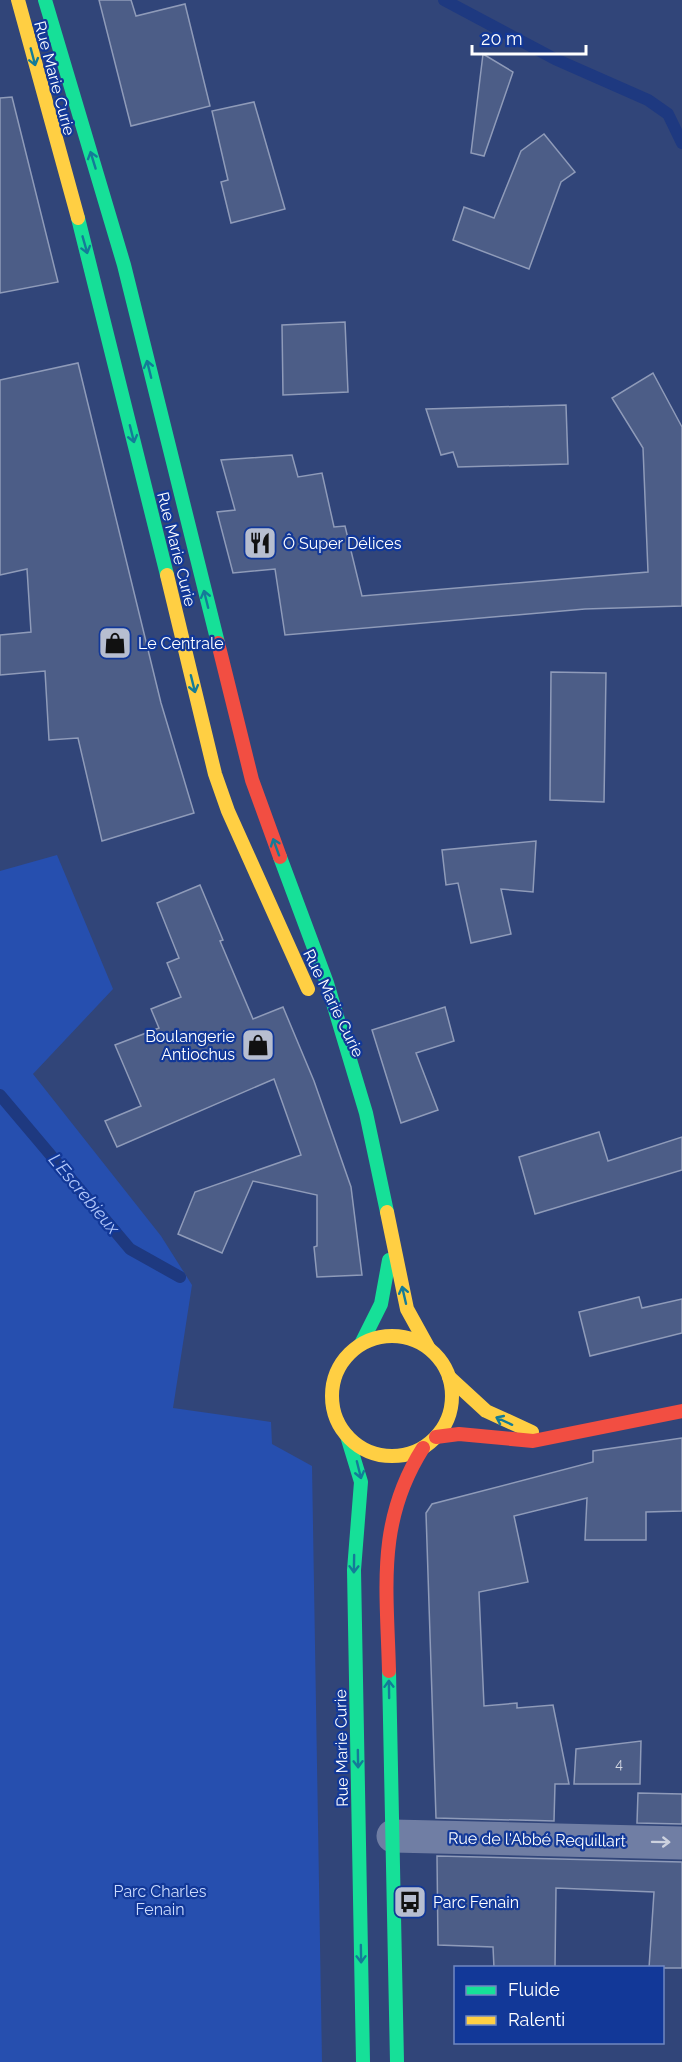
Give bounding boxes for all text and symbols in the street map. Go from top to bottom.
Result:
scale bar [472,18,586,56]
street label: Rue Marie Curie [30,19,79,137]
text: 20 m [481,28,523,49]
one-way arrow [27,47,39,66]
one-way arrow [87,151,98,170]
one-way arrow [79,235,91,254]
one-way arrow [143,359,155,378]
one-way arrow [127,424,139,443]
street label: Rue Marie Curie [153,490,200,608]
restaurant icon: Ô Super Délices [242,525,278,561]
place label: Ô Super Délices [283,533,402,553]
one-way arrow [200,589,211,609]
shop icon: Le Centrale [97,625,133,661]
place label: Le Centrale [138,634,224,653]
one-way arrow [187,675,199,694]
one-way arrow [269,838,280,857]
street label: Rue Marie Curie [299,946,368,1060]
place label: Boulangerie Antiochus [145,1027,235,1064]
shop icon: Boulangerie Antiochus [240,1027,276,1063]
water label: L'Escrebieux [45,1149,125,1239]
one-way arrow [397,1285,409,1304]
one-way arrow [495,1415,513,1427]
one-way arrow [353,1460,365,1479]
one-way arrow [348,1554,360,1574]
one-way arrow [384,1679,395,1699]
street label: Rue Marie Curie [331,1689,352,1807]
one-way arrow [352,1749,364,1769]
house number: 4 [615,1756,623,1772]
street label: Rue de l'Abbé Requillart [448,1828,627,1851]
one-way arrow [650,1837,670,1848]
park label: Parc Charles Fenain [114,1882,207,1919]
bus stop icon: Parc Fenain [392,1884,428,1920]
place label: Parc Fenain [433,1893,519,1912]
one-way arrow [355,1944,367,1964]
legend [454,1966,664,2044]
text: Fluide [508,1979,560,2000]
text: Ralenti [508,2009,565,2030]

